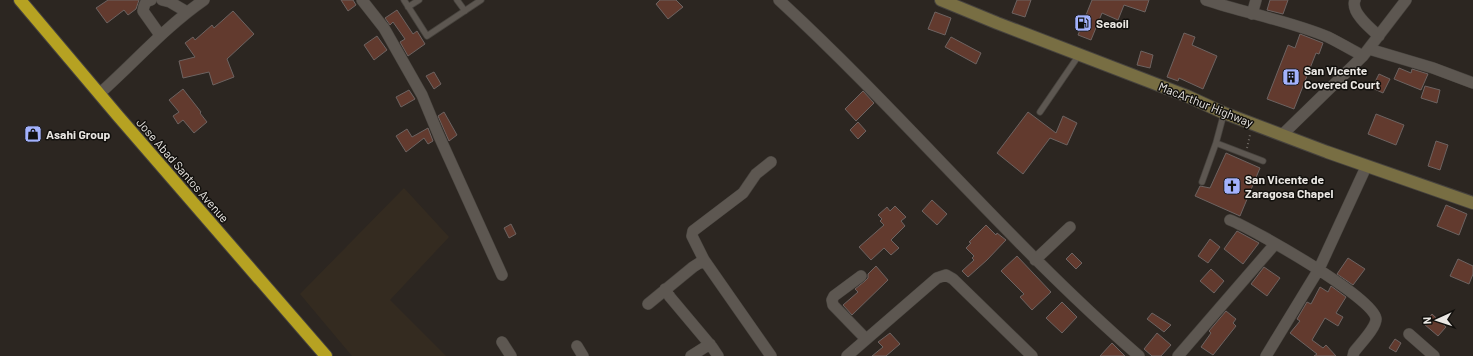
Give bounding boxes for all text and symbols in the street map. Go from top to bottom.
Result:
fuel station icon: Seaoil [1073,13,1093,33]
place label: Seaoil [1096,16,1129,30]
place label: San Vicente Covered Court [1304,63,1380,91]
building icon: San Vicente Covered Court [1281,67,1301,87]
street label: MacArthur Highway [1157,79,1256,130]
street label: Jose Abad Santos Avenue [134,115,232,225]
shop icon: Asahi Group [23,124,43,144]
place label: Asahi Group [46,127,110,141]
place label: San Vicente de Zaragosa Chapel [1245,172,1334,200]
church icon: San Vicente de Zaragosa Chapel [1222,176,1242,196]
north arrow [1417,300,1457,340]
text: N [1420,317,1433,325]

